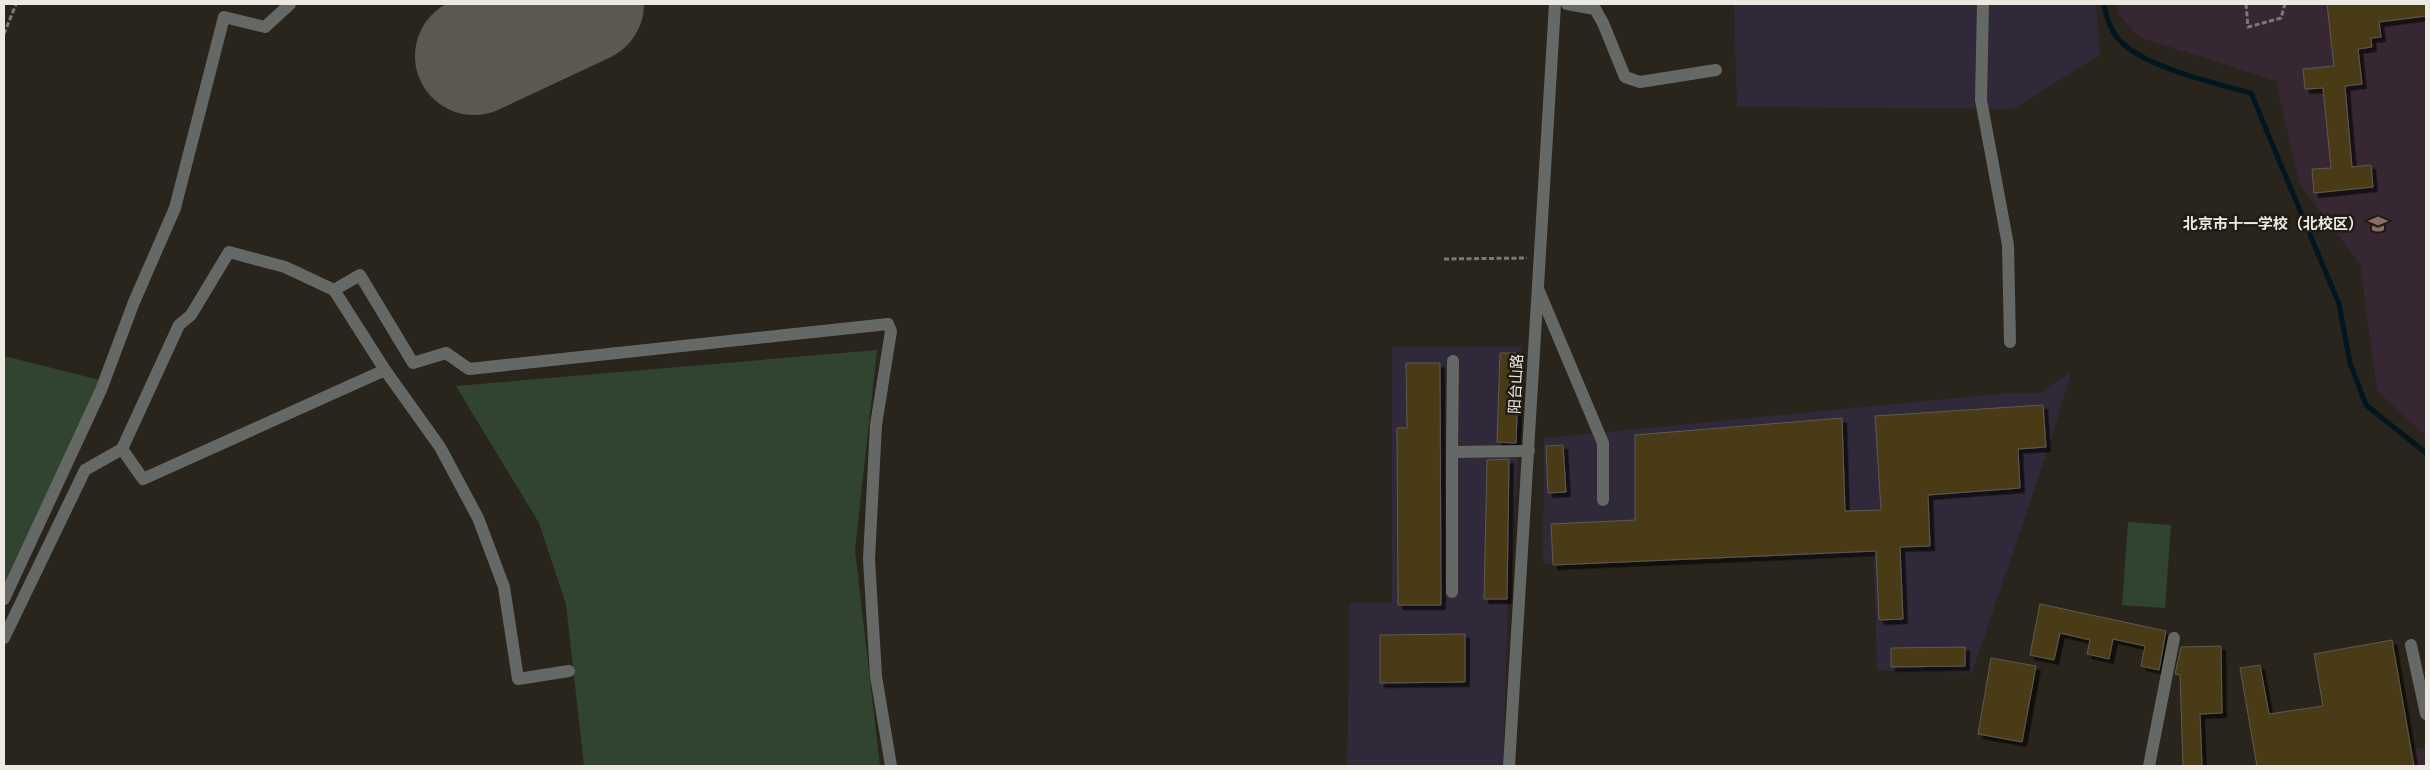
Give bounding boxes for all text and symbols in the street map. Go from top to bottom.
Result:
school or university icon: 北京市十一学校（北校区） [2367,213,2389,235]
place label: 北京市十一学校（北校区） [2183,215,2363,232]
street label: 阳台山路 [1505,354,1526,414]

